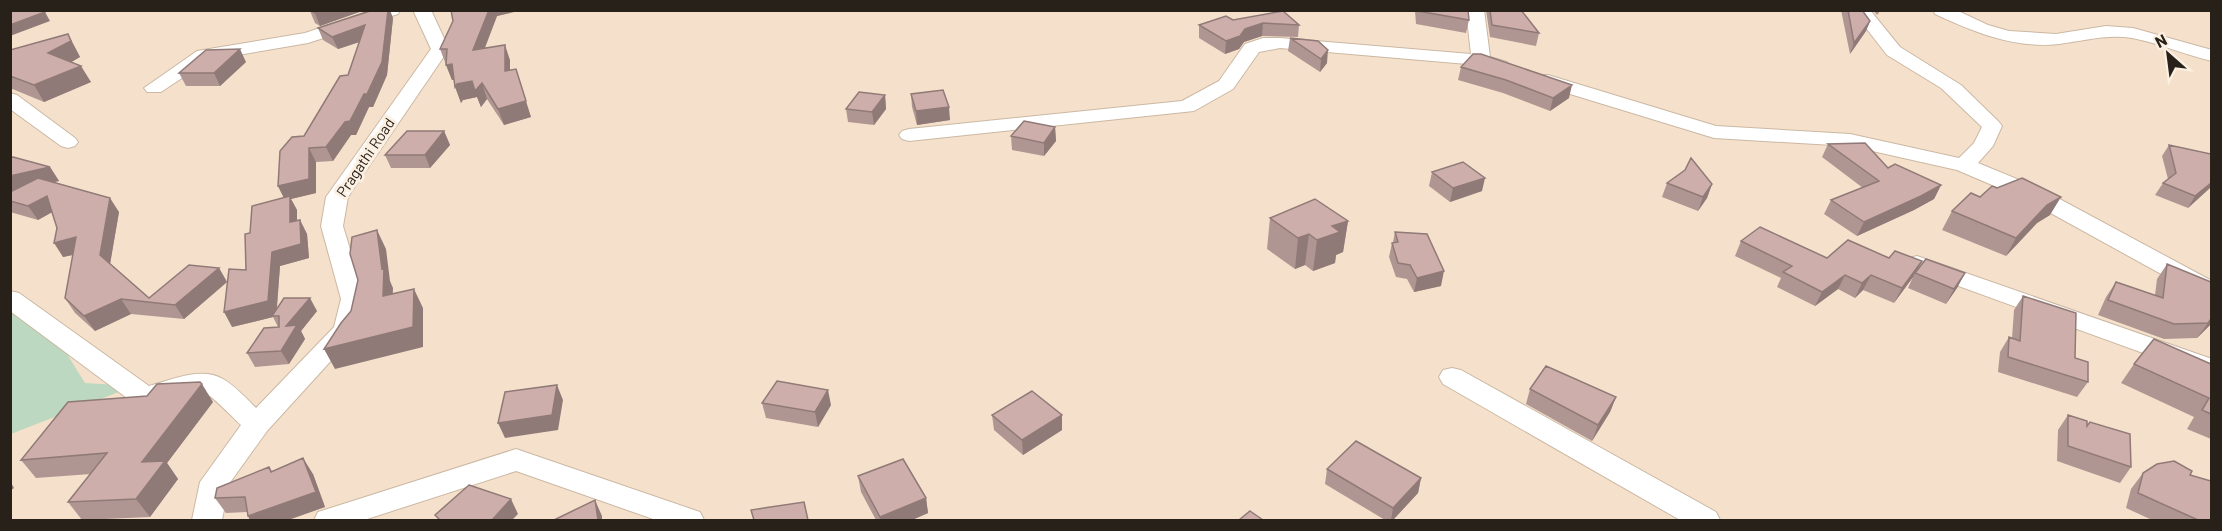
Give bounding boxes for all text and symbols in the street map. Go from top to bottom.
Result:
north arrow [2138,24,2198,84]
text: N [2152,29,2170,51]
street label: Pragathi Road [332,114,398,200]

